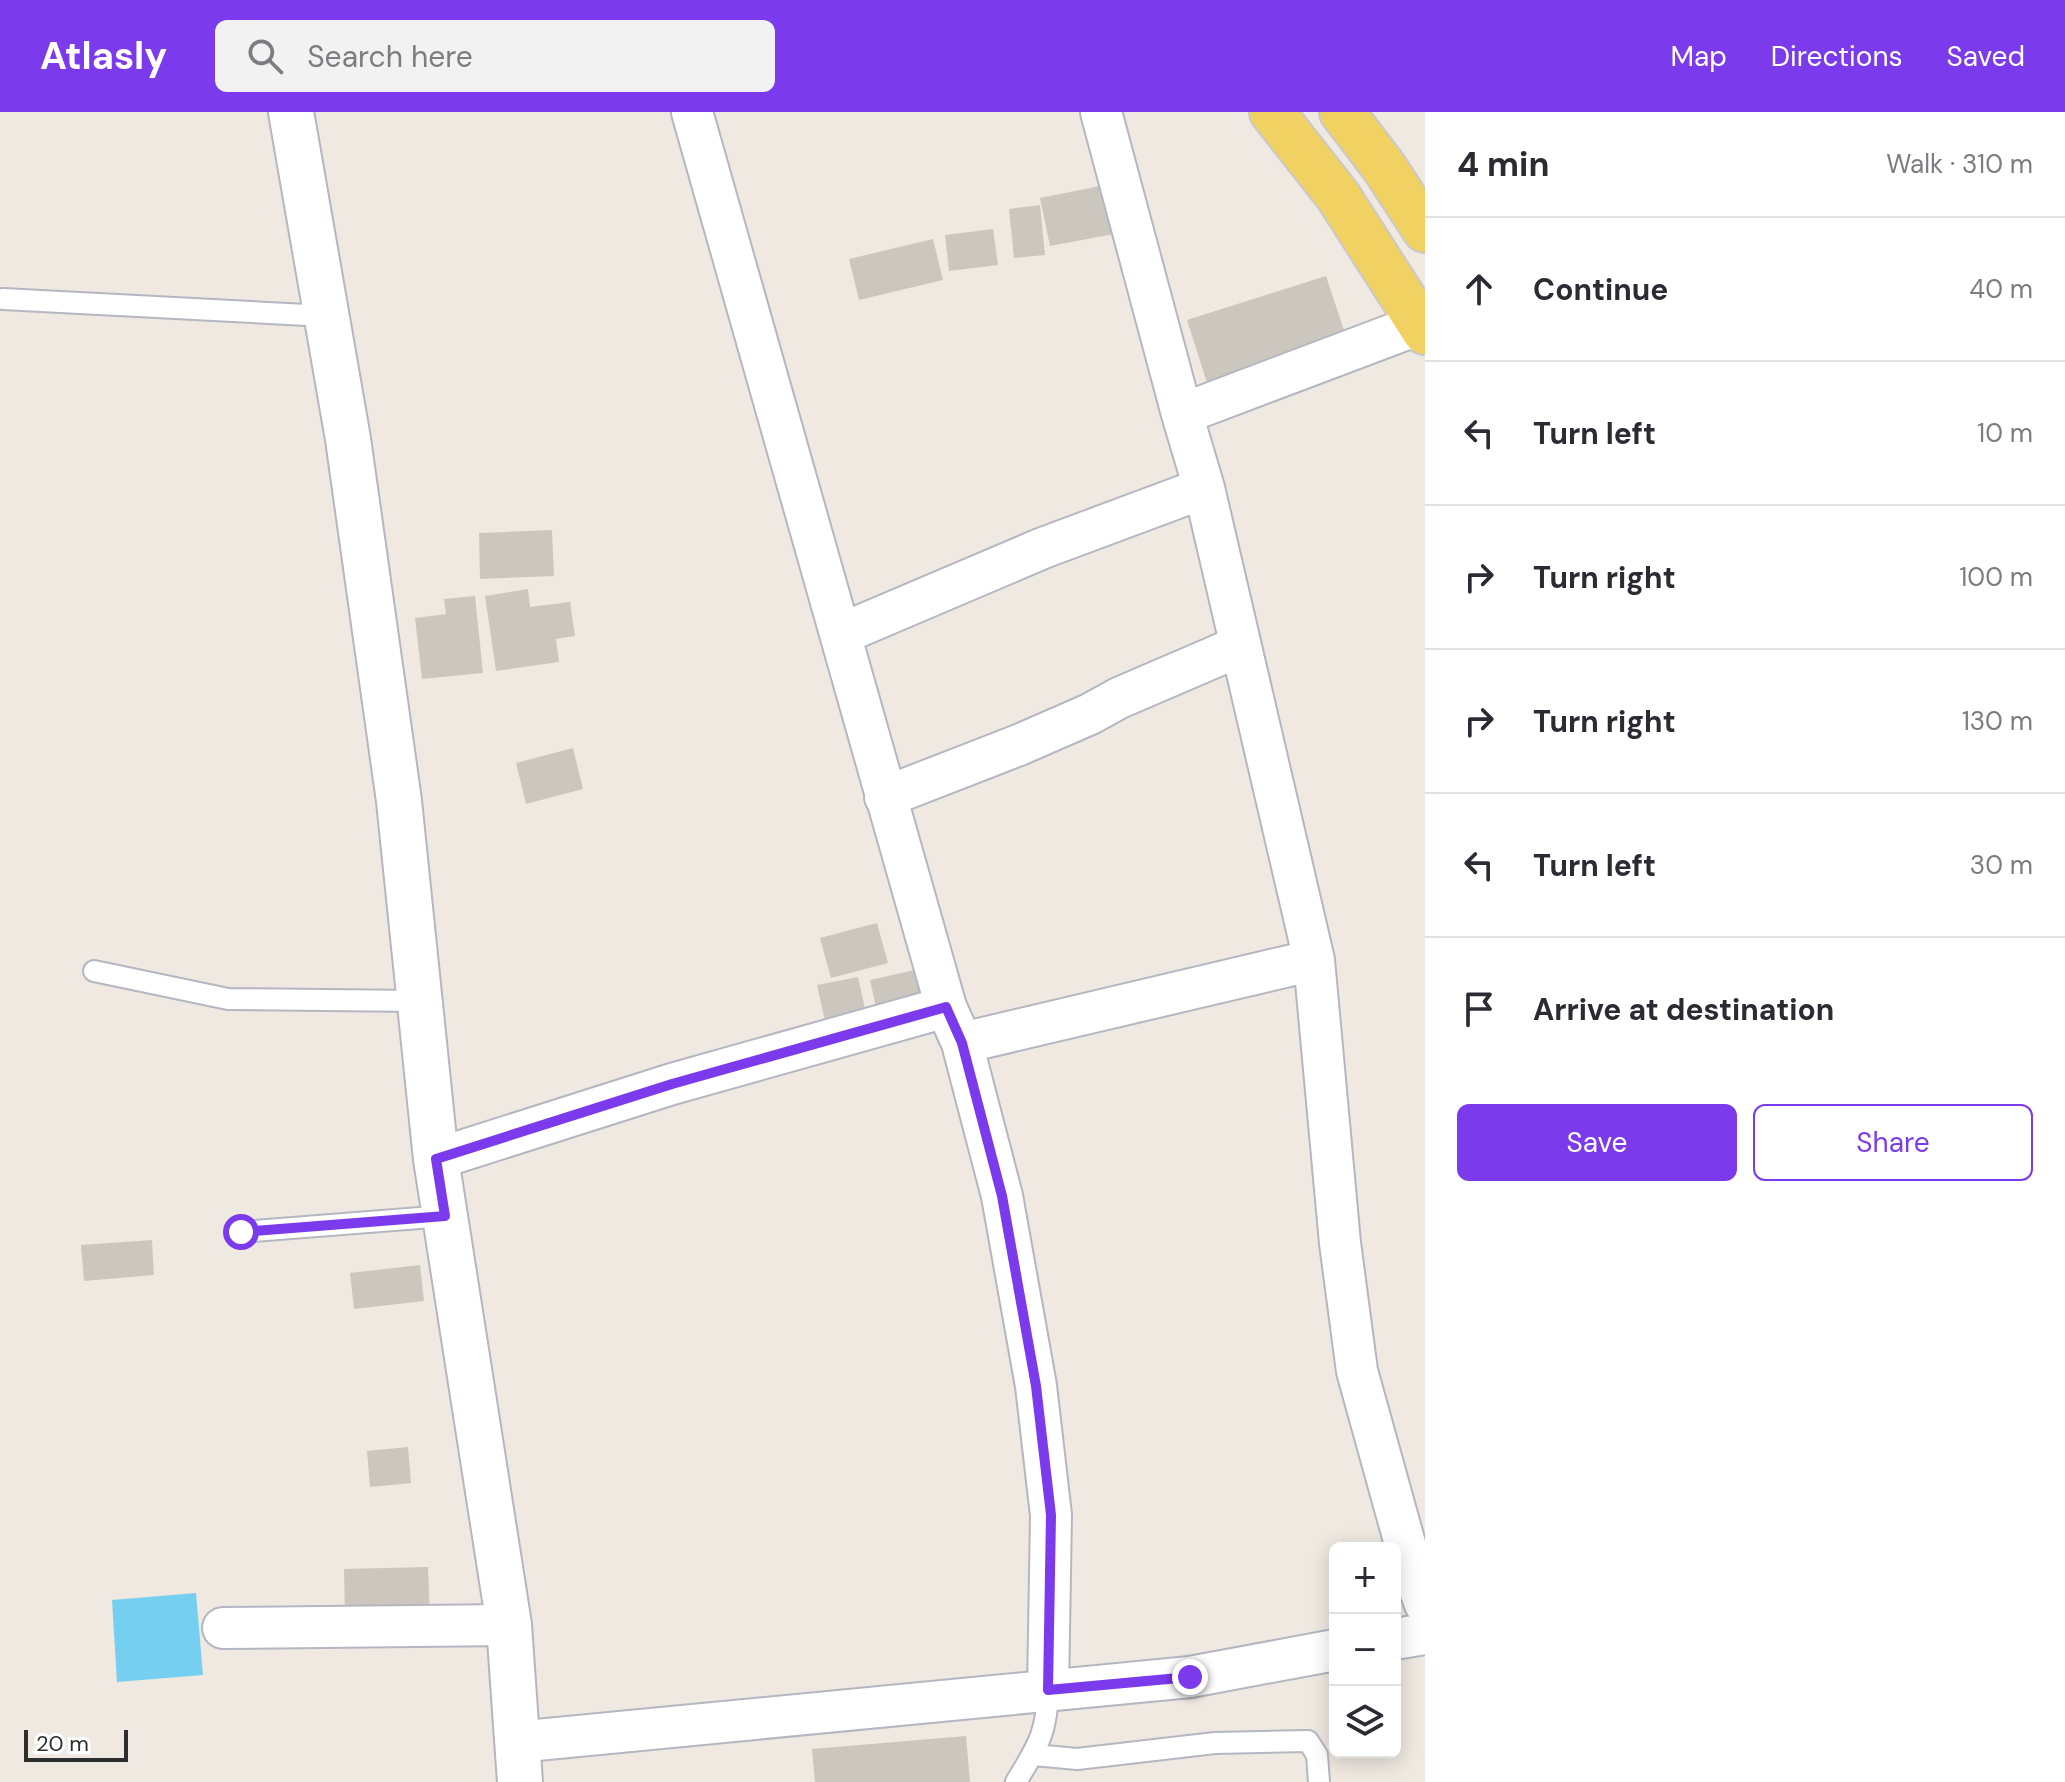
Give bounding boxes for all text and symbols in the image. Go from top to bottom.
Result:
search box [215,20,775,92]
text: Atlasly [40,31,167,81]
icon: search [243,34,287,78]
text: Search here [307,37,473,76]
text: Map [1670,38,1727,75]
text: Directions [1771,38,1903,75]
text: Saved [1947,38,2025,75]
text: 4 min [1457,142,1549,187]
text: Walk · 310 m [1886,147,2033,181]
icon: ahead [1457,267,1501,311]
text: Continue [1533,270,1668,309]
text: 40 m [1969,272,2033,306]
icon: left [1457,411,1501,455]
text: Turn left [1533,414,1656,453]
text: 10 m [1977,416,2033,450]
icon: right [1457,555,1501,599]
text: Turn right [1533,558,1676,597]
text: 100 m [1959,560,2033,594]
icon: right [1457,699,1501,743]
text: Turn right [1533,702,1676,741]
text: 130 m [1962,704,2033,738]
icon: left [1457,843,1501,887]
text: Turn left [1533,846,1656,885]
text: 30 m [1970,848,2033,882]
icon: arrive [1457,987,1501,1031]
text: Arrive at destination [1533,990,1834,1029]
button: Save [1457,1104,1737,1181]
button: Share [1753,1104,2033,1181]
route start [223,1214,259,1250]
map controls [1329,1542,1401,1758]
button: + [1329,1542,1401,1614]
button: − [1329,1614,1401,1686]
route end [1172,1659,1208,1695]
button: layers [1329,1686,1401,1758]
scale bar [24,1726,128,1762]
text: 20 m [36,1729,89,1758]

